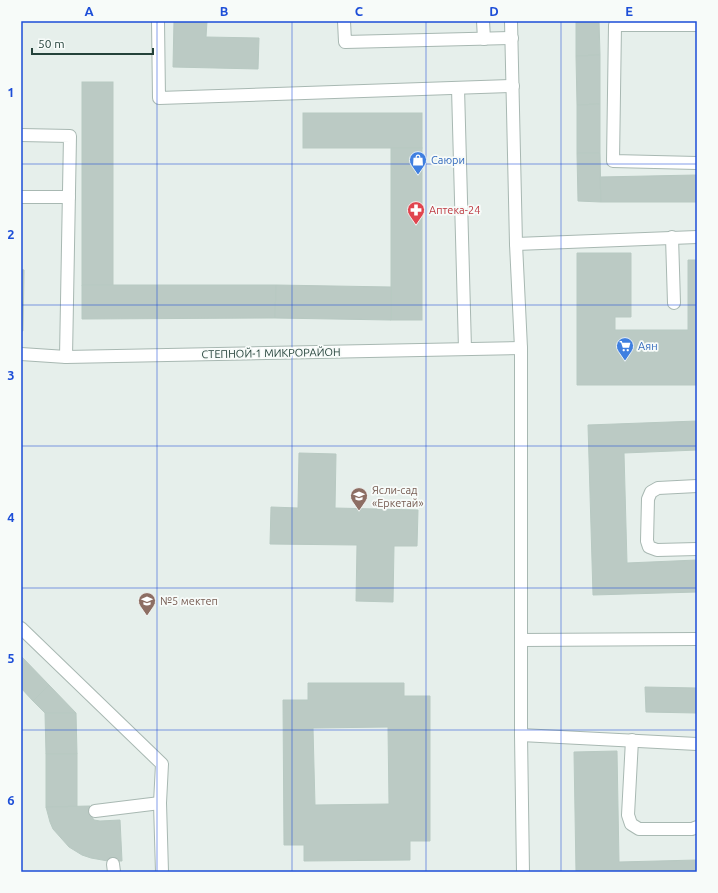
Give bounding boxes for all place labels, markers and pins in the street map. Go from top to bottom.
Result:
shop icon: Саюри [408,150,428,175]
place label: Саюри [431,154,465,166]
pharmacy icon: Аптека-24 [406,200,426,225]
place label: Аптека-24 [429,204,480,216]
supermarket icon: Аян [615,336,635,361]
place label: Аян [638,340,658,352]
place label: Ясли-сад «Еркетай» [372,484,424,509]
school or university icon: Ясли-сад «Еркетай» [349,486,369,511]
school or university icon: №5 мектеп [137,591,157,616]
place label: №5 мектеп [160,595,218,607]

